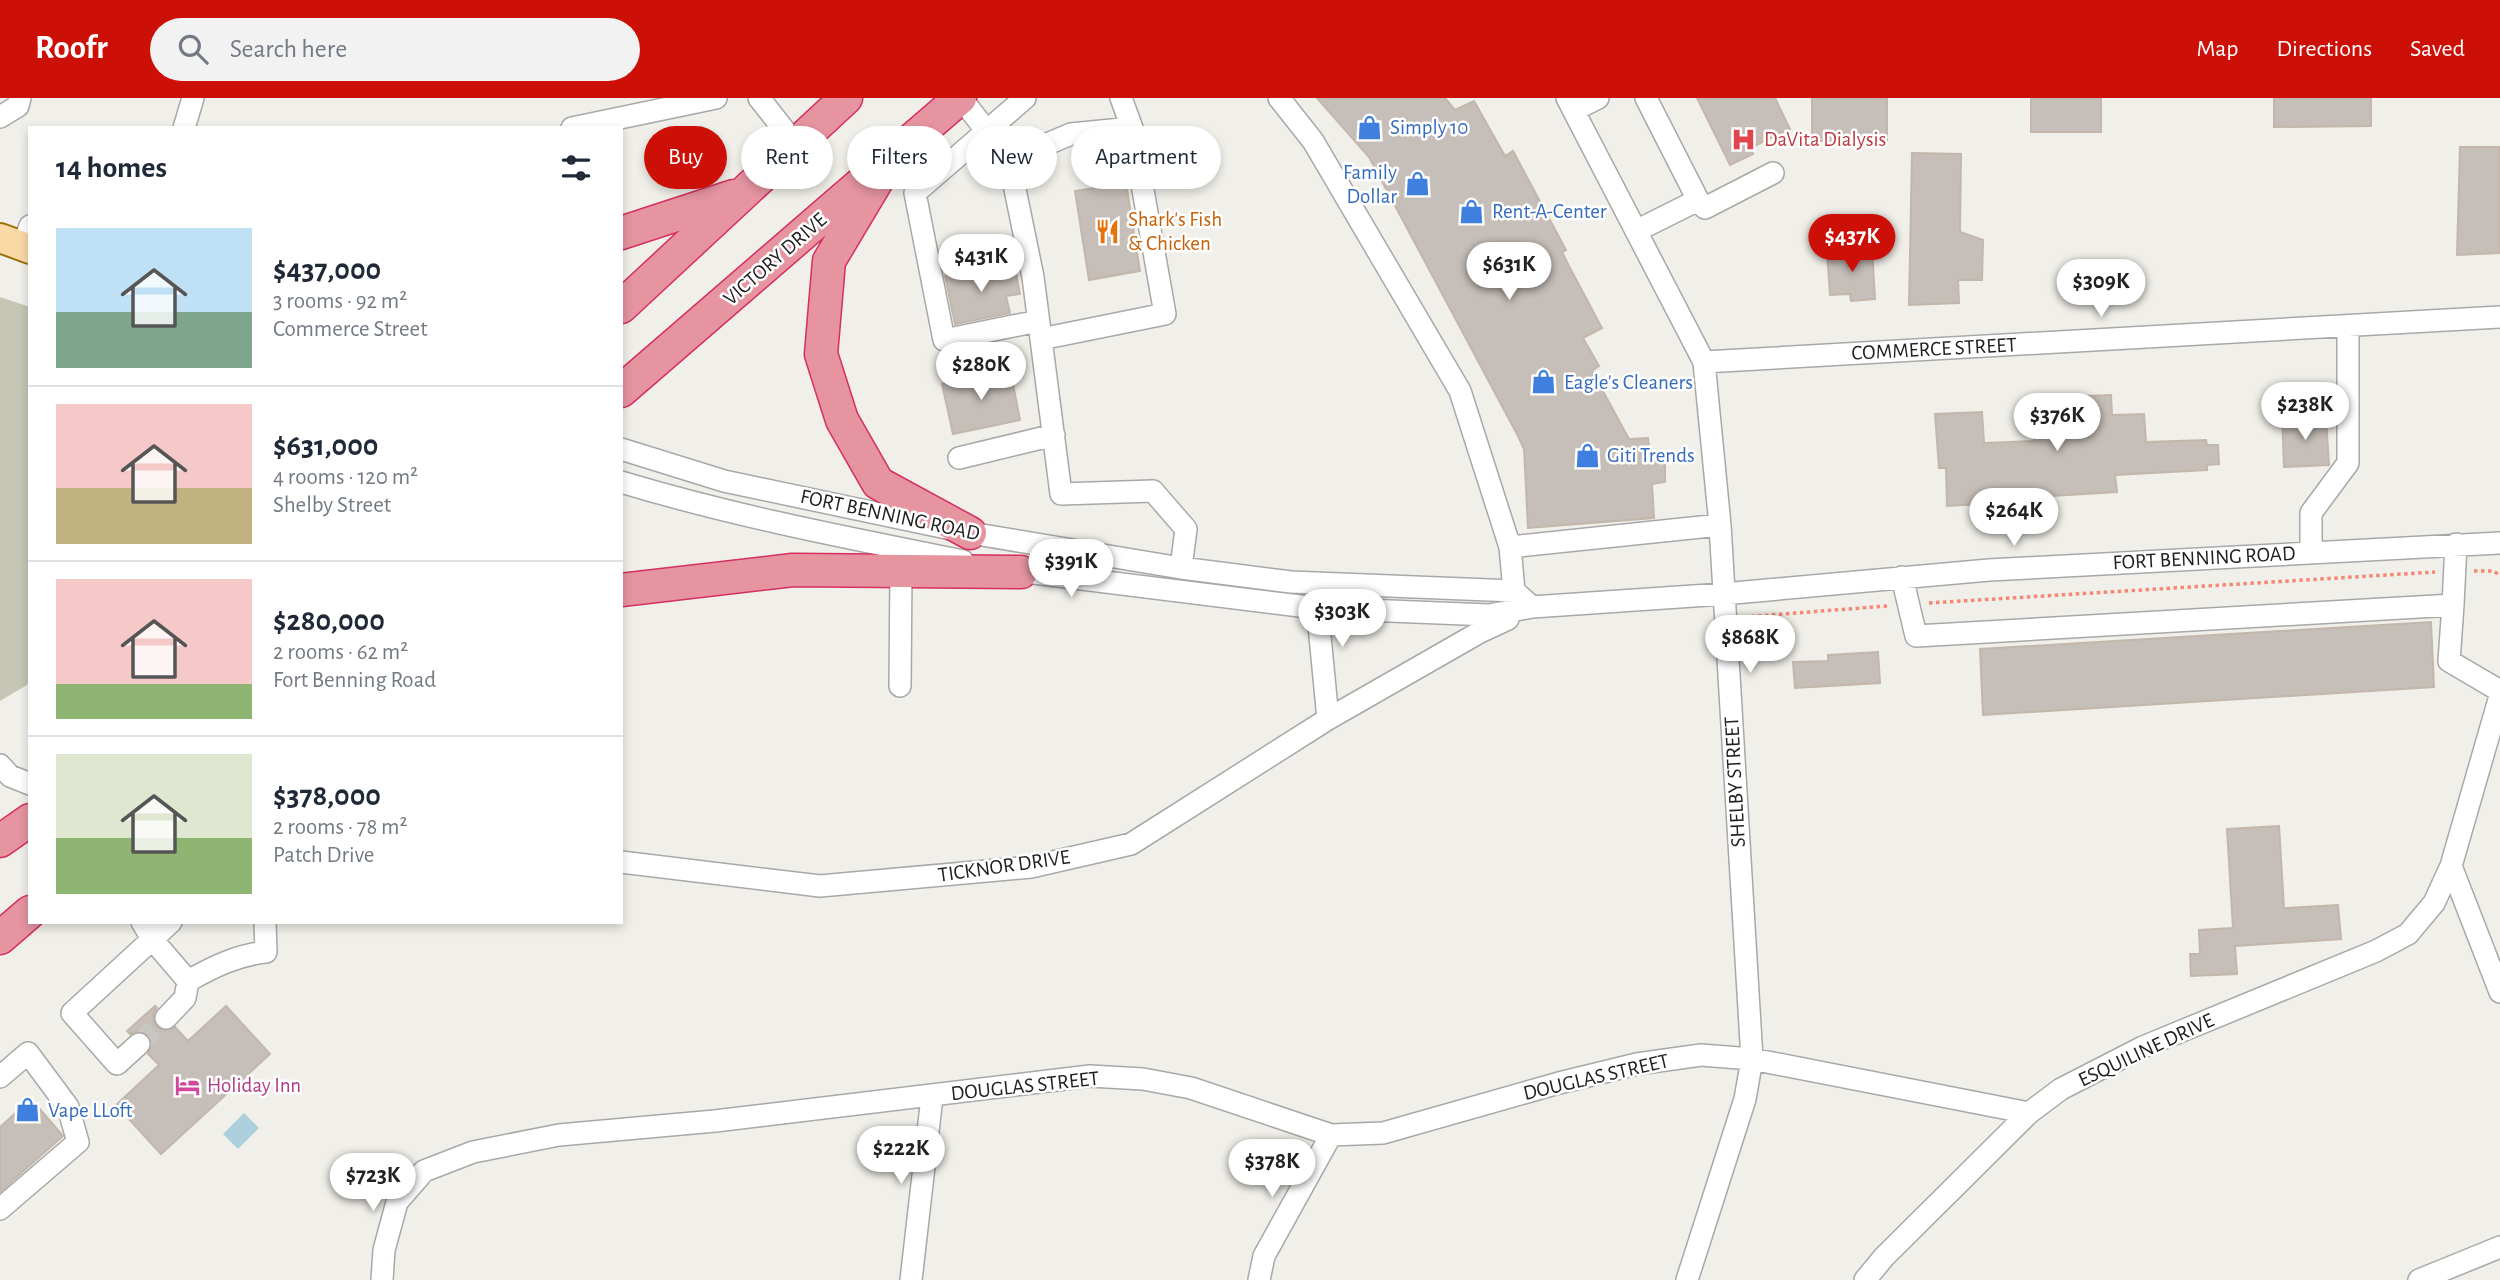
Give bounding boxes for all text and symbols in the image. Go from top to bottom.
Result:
search box [150,18,640,81]
icon: search [174,30,212,68]
text: Roofr [35,32,108,65]
text: Search here [230,36,347,62]
text: Map [2196,37,2238,61]
text: Directions [2276,37,2372,61]
text: Saved [2410,37,2465,61]
shop icon: Simply 10 [1356,113,1384,141]
place label: Simply 10 [1390,117,1468,138]
hospital icon: DaVita Dialysis [1730,125,1758,153]
chip: Buy [644,126,727,189]
chip: Rent [741,126,833,189]
chip: Filters [847,126,952,189]
chip: New [966,126,1057,189]
chip: Apartment [1071,126,1221,189]
place label: DaVita Dialysis [1764,129,1886,150]
icon: filters [557,149,595,187]
text: 14 homes [56,153,167,183]
place label: Family Dollar [1343,162,1397,207]
shop icon: Family Dollar [1403,170,1431,198]
shop icon: Rent-A-Center [1458,197,1486,225]
place label: Rent-A-Center [1492,201,1607,222]
street label: VICTORY DRIVE [719,209,831,309]
place label: Shark's Fish & Chicken [1128,209,1222,254]
pin: $437K [1803,214,1901,274]
restaurant icon: Shark's Fish & Chicken [1094,217,1122,245]
text: $437K [1824,225,1880,248]
pin: $431K [932,234,1030,294]
pin: $631K [1460,242,1558,302]
text: $431K [954,245,1008,268]
text: $631K [1482,253,1536,276]
text: $437,000 [273,255,381,285]
icon: home [112,256,196,340]
pin: $309K [2052,260,2150,319]
text: $309K [2073,270,2129,293]
text: 3 rooms · 92 m² [273,290,407,313]
text: Commerce Street [273,318,428,341]
street label: COMMERCE STREET [1851,334,2017,364]
pin: $280K [932,342,1030,402]
text: $280K [952,353,1010,376]
shop icon: Eagle's Cleaners [1530,368,1558,396]
place label: Eagle's Cleaners [1564,372,1693,393]
pin: $238K [2256,382,2354,442]
text: $238K [2277,393,2333,416]
pin: $376K [2008,394,2106,453]
text: $376K [2030,404,2084,427]
text: $631,000 [273,431,378,461]
icon: home [112,432,196,516]
shop icon: Giti Trends [1573,441,1601,469]
place label: Giti Trends [1607,445,1695,466]
text: 4 rooms · 120 m² [273,466,418,489]
street label: FORT BENNING ROAD [798,486,982,544]
pin: $264K [1965,489,2063,548]
text: Shelby Street [273,494,391,517]
text: $264K [1985,499,2043,522]
pin: $391K [1022,540,1120,599]
street label: FORT BENNING ROAD [2112,543,2296,573]
text: $391K [1044,550,1098,573]
pin: $303K [1293,589,1391,649]
text: $303K [1314,600,1370,623]
text: $280,000 [273,606,385,636]
icon: home [112,607,196,691]
pin: $868K [1701,616,1799,675]
text: $868K [1721,626,1779,649]
text: 2 rooms · 62 m² [273,641,408,664]
text: Fort Benning Road [273,669,436,692]
street label: SHELBY STREET [1721,716,1749,848]
text: $378,000 [273,781,381,811]
icon: home [112,782,196,866]
text: 2 rooms · 78 m² [273,816,408,839]
text: Patch Drive [273,844,374,867]
street label: TICKNOR DRIVE [937,846,1071,886]
street label: ESQUILINE DRIVE [2075,1009,2217,1091]
street label: DOUGLAS STREET [1521,1050,1671,1104]
street label: DOUGLAS STREET [950,1068,1100,1104]
hotel icon: Holiday Inn [173,1071,201,1099]
place label: Holiday Inn [207,1075,301,1096]
shop icon: Vape LLoft [14,1096,42,1124]
place label: Vape LLoft [48,1100,133,1121]
pin: $222K [852,1126,950,1186]
text: $222K [873,1137,929,1160]
pin: $378K [1223,1140,1321,1199]
text: $378K [1245,1150,1299,1173]
pin: $723K [324,1154,422,1213]
text: $723K [346,1164,400,1187]

